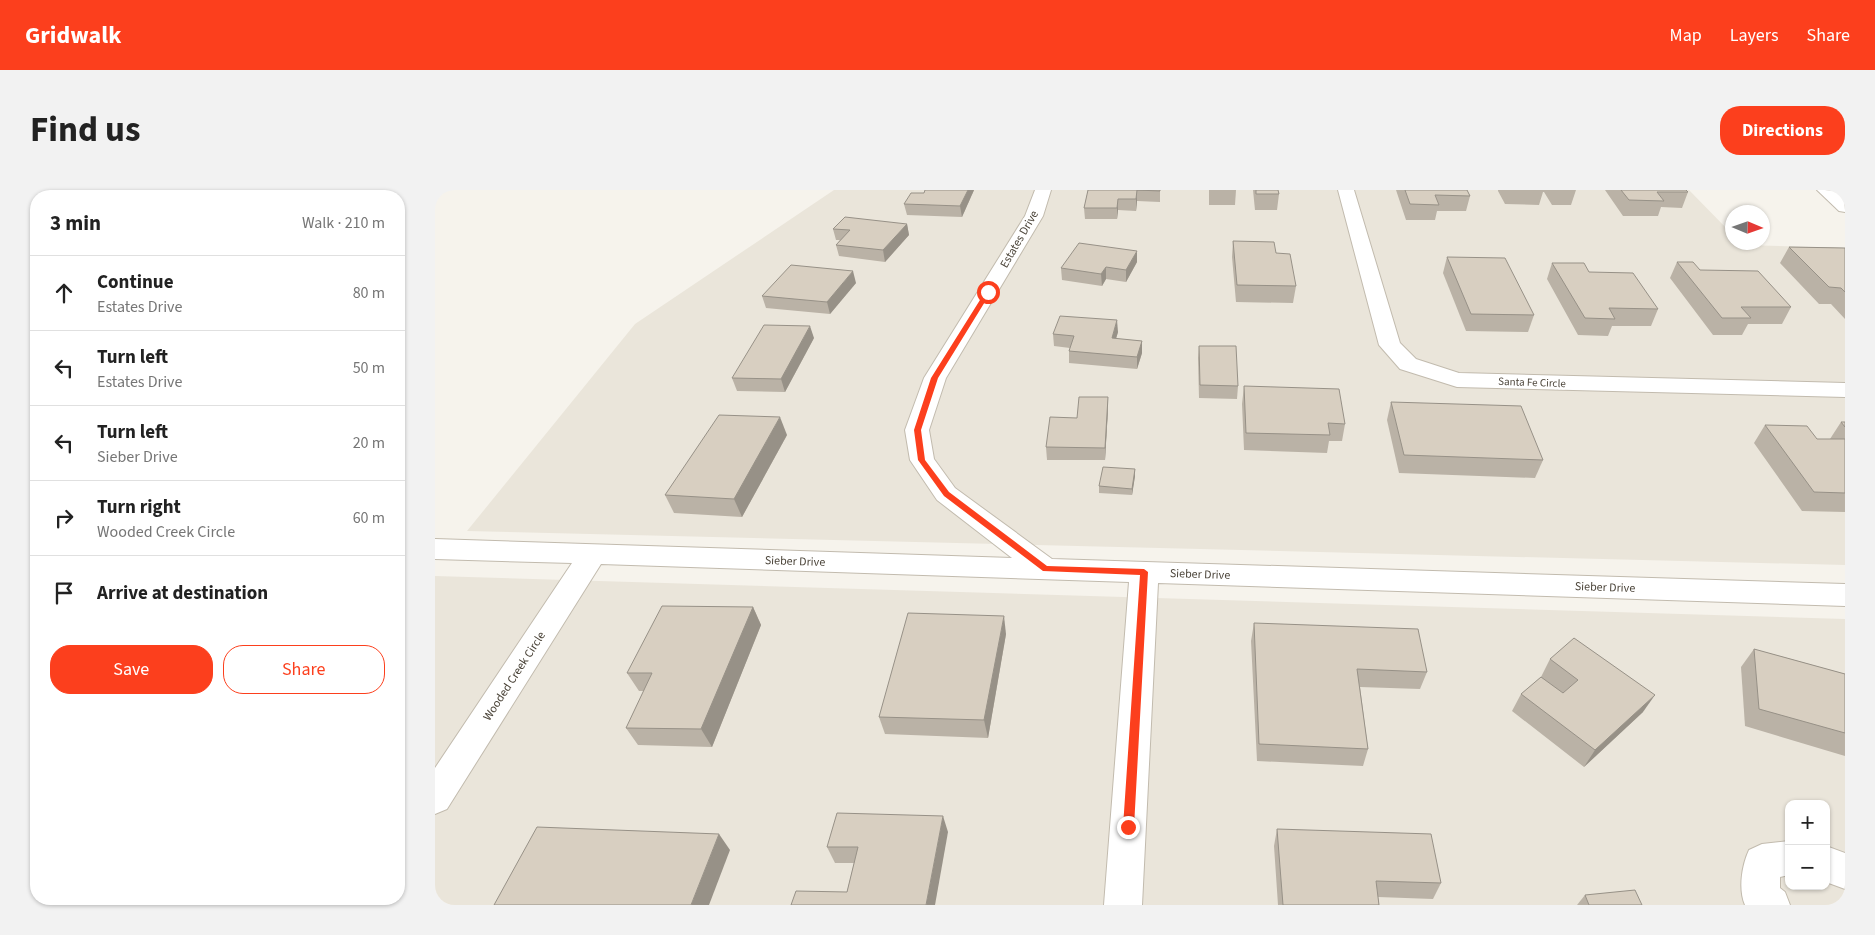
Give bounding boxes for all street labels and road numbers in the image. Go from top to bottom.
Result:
street label: Estates Drive [996,207,1043,271]
street label: Santa Fe Circle [1498,374,1567,391]
street label: Sieber Drive [764,552,826,571]
street label: Sieber Drive [1169,565,1231,584]
street label: Sieber Drive [1574,578,1636,597]
street label: Wooded Creek Circle [479,628,550,724]

